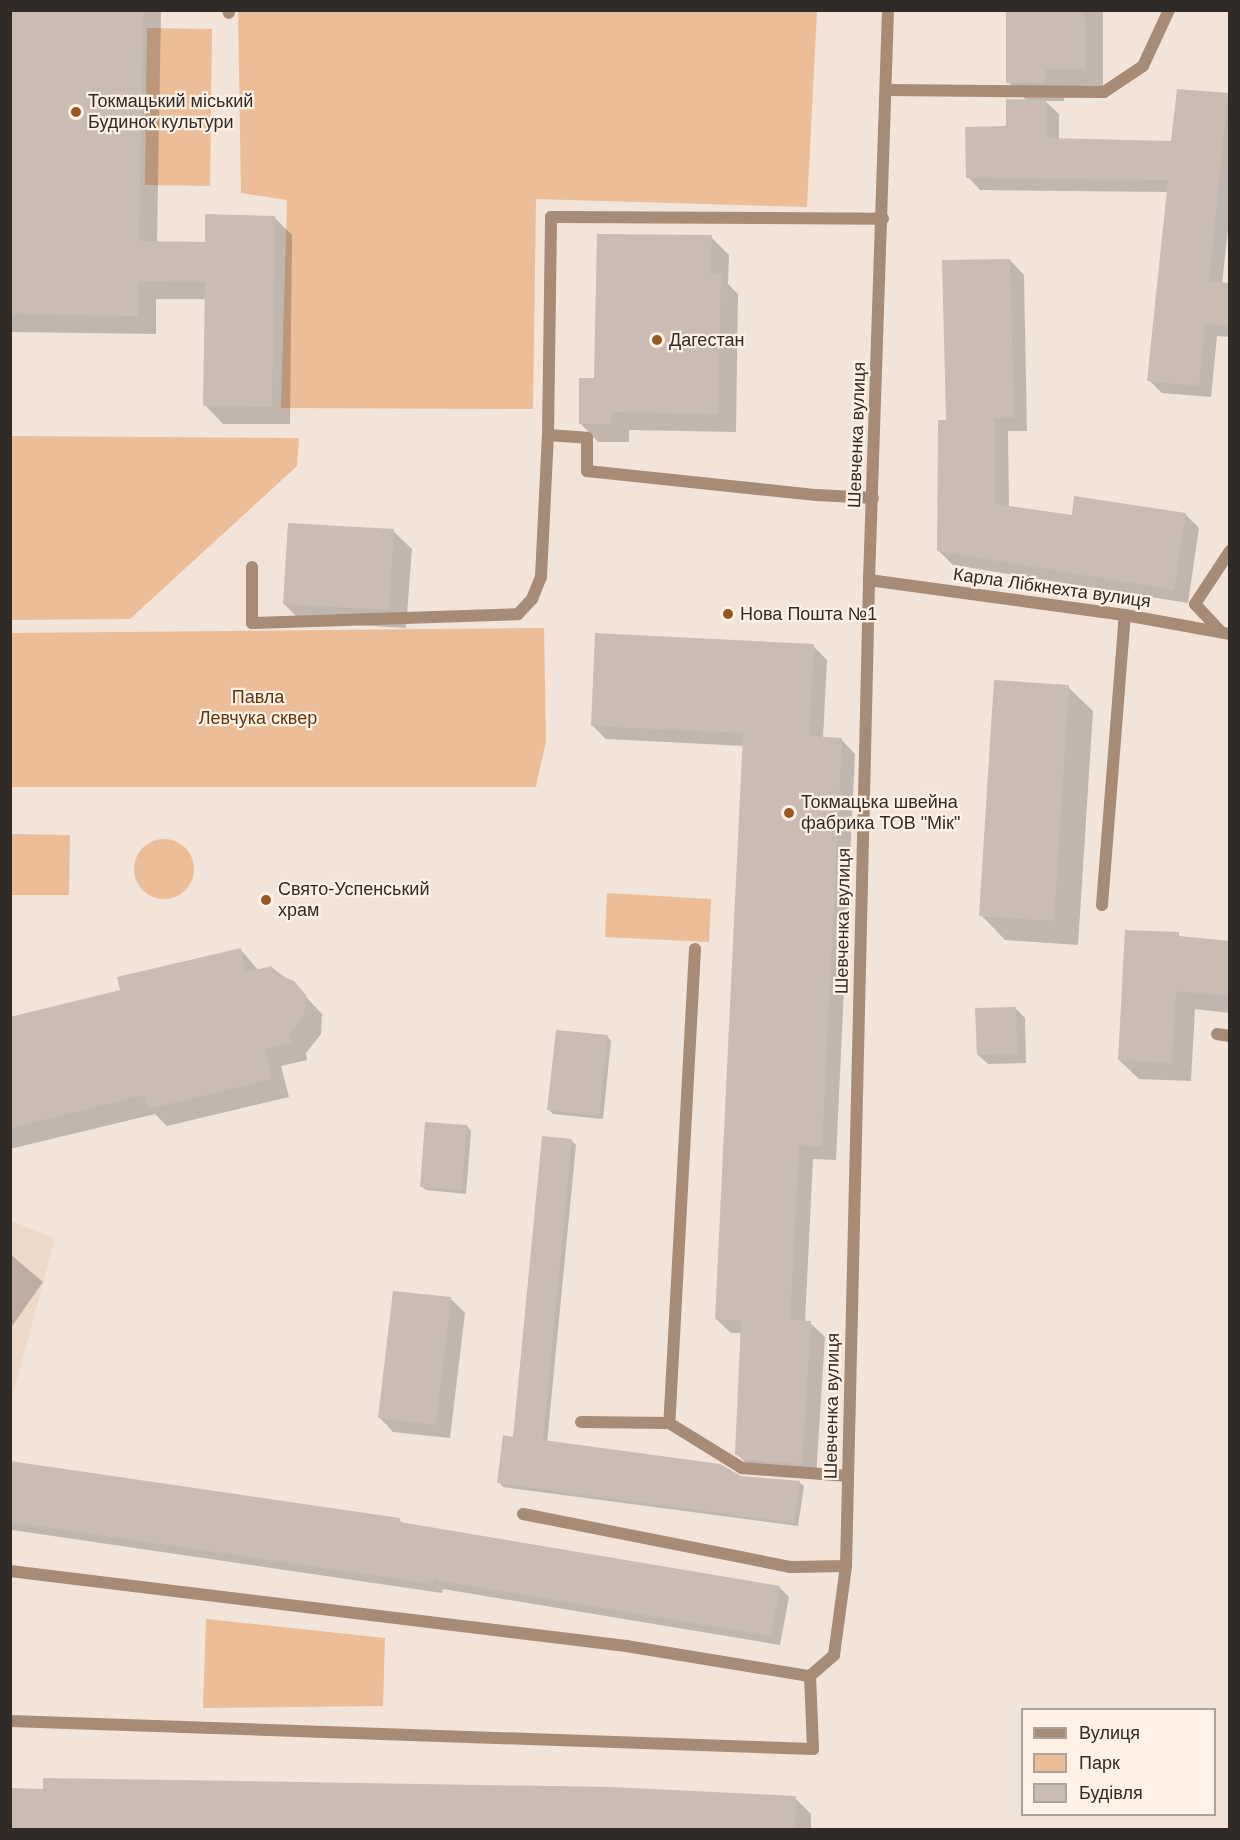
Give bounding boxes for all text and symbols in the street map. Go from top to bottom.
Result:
place label: Токмацький міський Будинок культури [88,91,253,134]
marker: Токмацький міський Будинок культури [69,105,83,119]
place label: Дагестан [669,329,744,351]
marker: Дагестан [650,333,664,347]
street label: Шевченка вулиця [844,362,870,508]
street label: Карла Лібкнехта вулиця [952,563,1152,613]
place label: Нова Пошта №1 [740,603,877,625]
marker: Нова Пошта №1 [721,607,735,621]
park label: Павла Левчука сквер [199,687,317,730]
place label: Токмацька швейна фабрика ТОВ "Мік" [801,792,960,834]
marker: Токмацька швейна фабрика ТОВ "Мік" [782,806,796,820]
street label: Шевченка вулиця [831,848,855,994]
place label: Свято-Успенський храм [278,879,429,922]
marker: Свято-Успенський храм [259,893,273,907]
street label: Шевченка вулиця [820,1333,844,1479]
legend [1021,1708,1216,1816]
text: Вулиця [1079,1723,1140,1743]
text: Парк [1079,1753,1120,1773]
text: Будівля [1079,1783,1143,1803]

